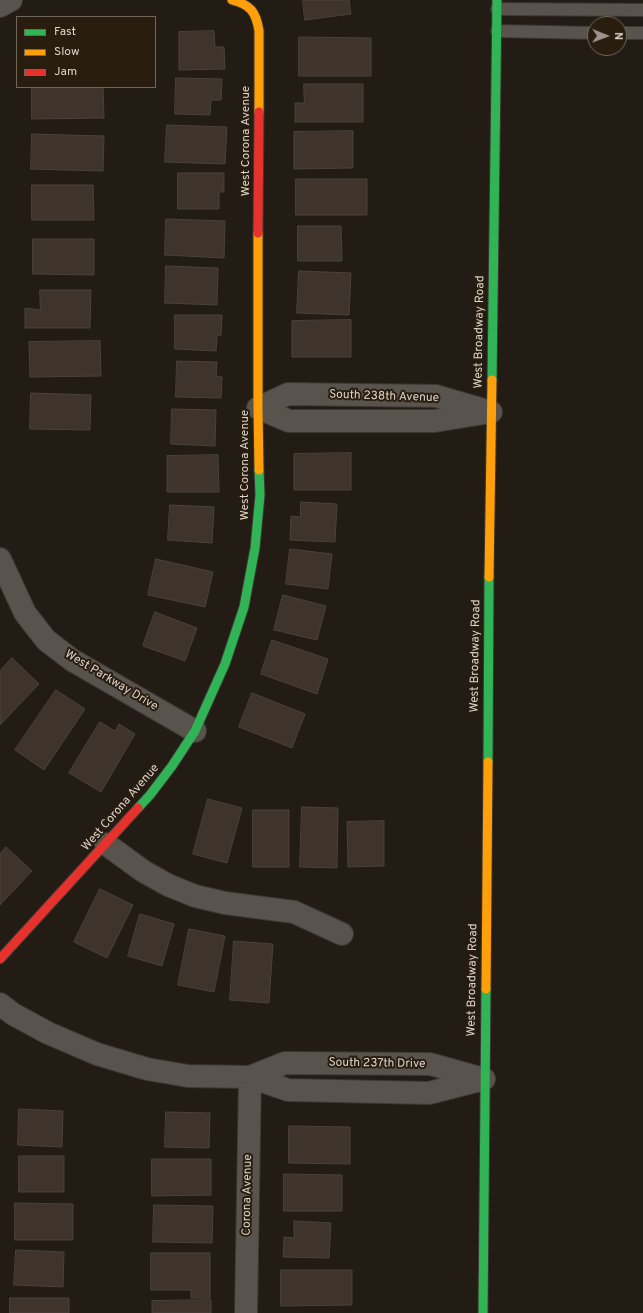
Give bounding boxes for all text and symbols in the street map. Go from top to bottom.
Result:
legend [16,16,156,88]
north arrow [587,16,627,56]
text: Fast [54,24,76,40]
text: N [611,32,625,40]
text: Slow [54,44,80,60]
text: Jam [54,64,77,80]
street label: West Corona Avenue [240,86,254,196]
street label: West Broadway Road [472,275,488,389]
street label: South 238th Avenue [329,388,439,406]
street label: West Corona Avenue [239,410,253,520]
street label: West Broadway Road [468,599,484,713]
street label: West Parkway Drive [62,648,160,714]
street label: West Corona Avenue [79,762,163,854]
street label: West Broadway Road [465,923,481,1037]
street label: South 237th Drive [328,1056,426,1072]
street label: Corona Avenue [240,1154,256,1236]

